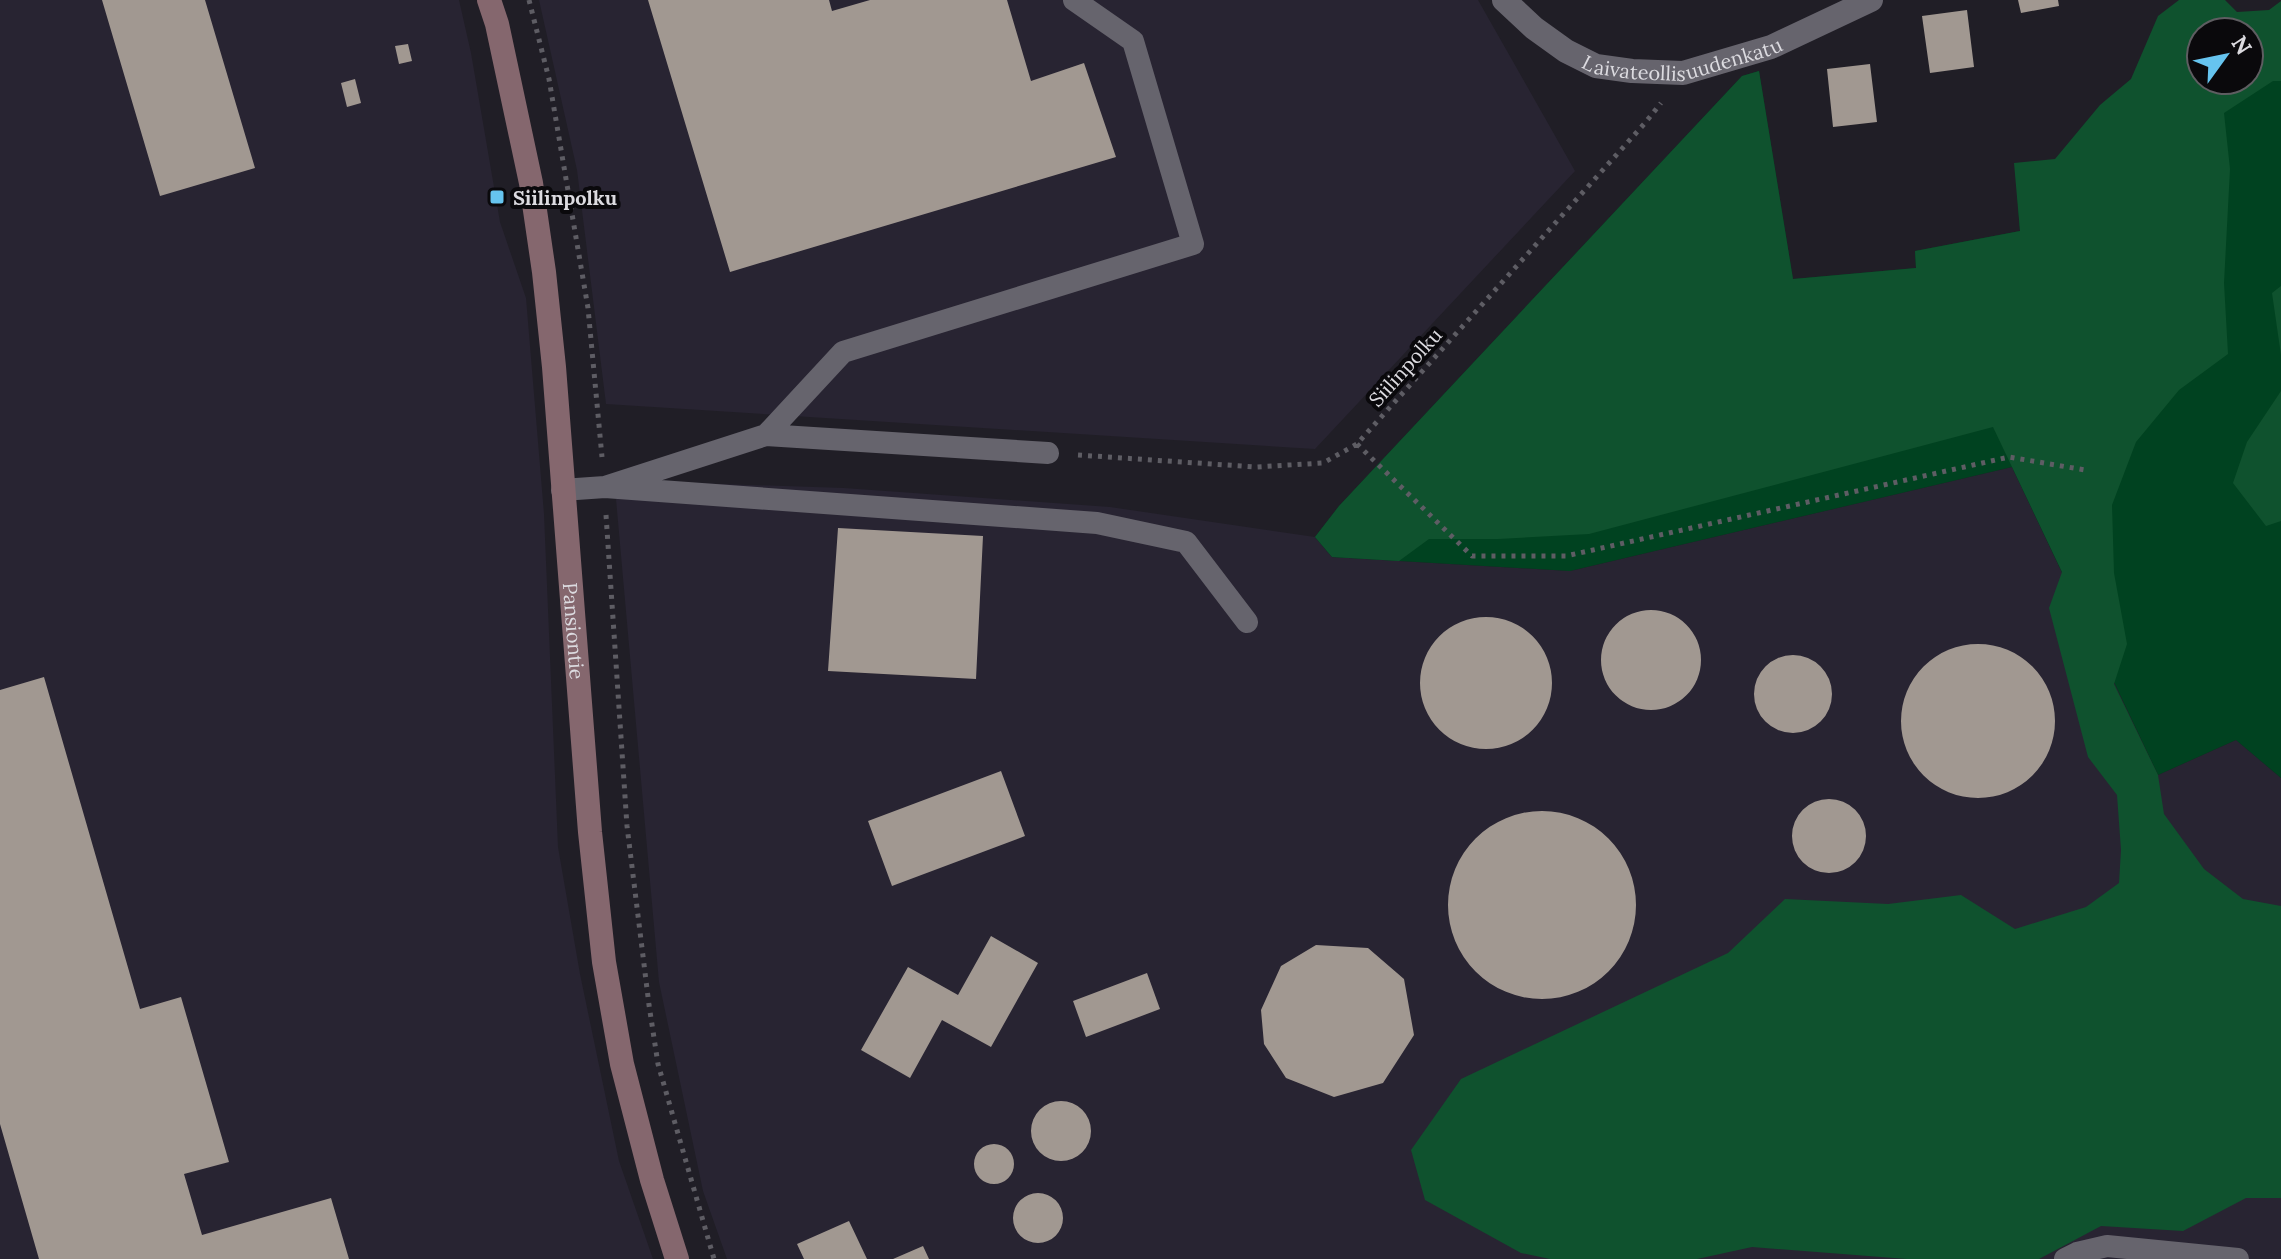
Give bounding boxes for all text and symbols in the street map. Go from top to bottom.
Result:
north arrow [2185,16,2265,96]
text: N [2225,30,2258,60]
street label: Laivateollisuudenkatu [1578,31,1786,86]
place label: Siilinpolku [513,185,617,210]
marker: Siilinpolku [488,188,506,206]
street label: Siilinpolku [1363,322,1447,412]
street label: Pansiontie [558,581,591,680]

